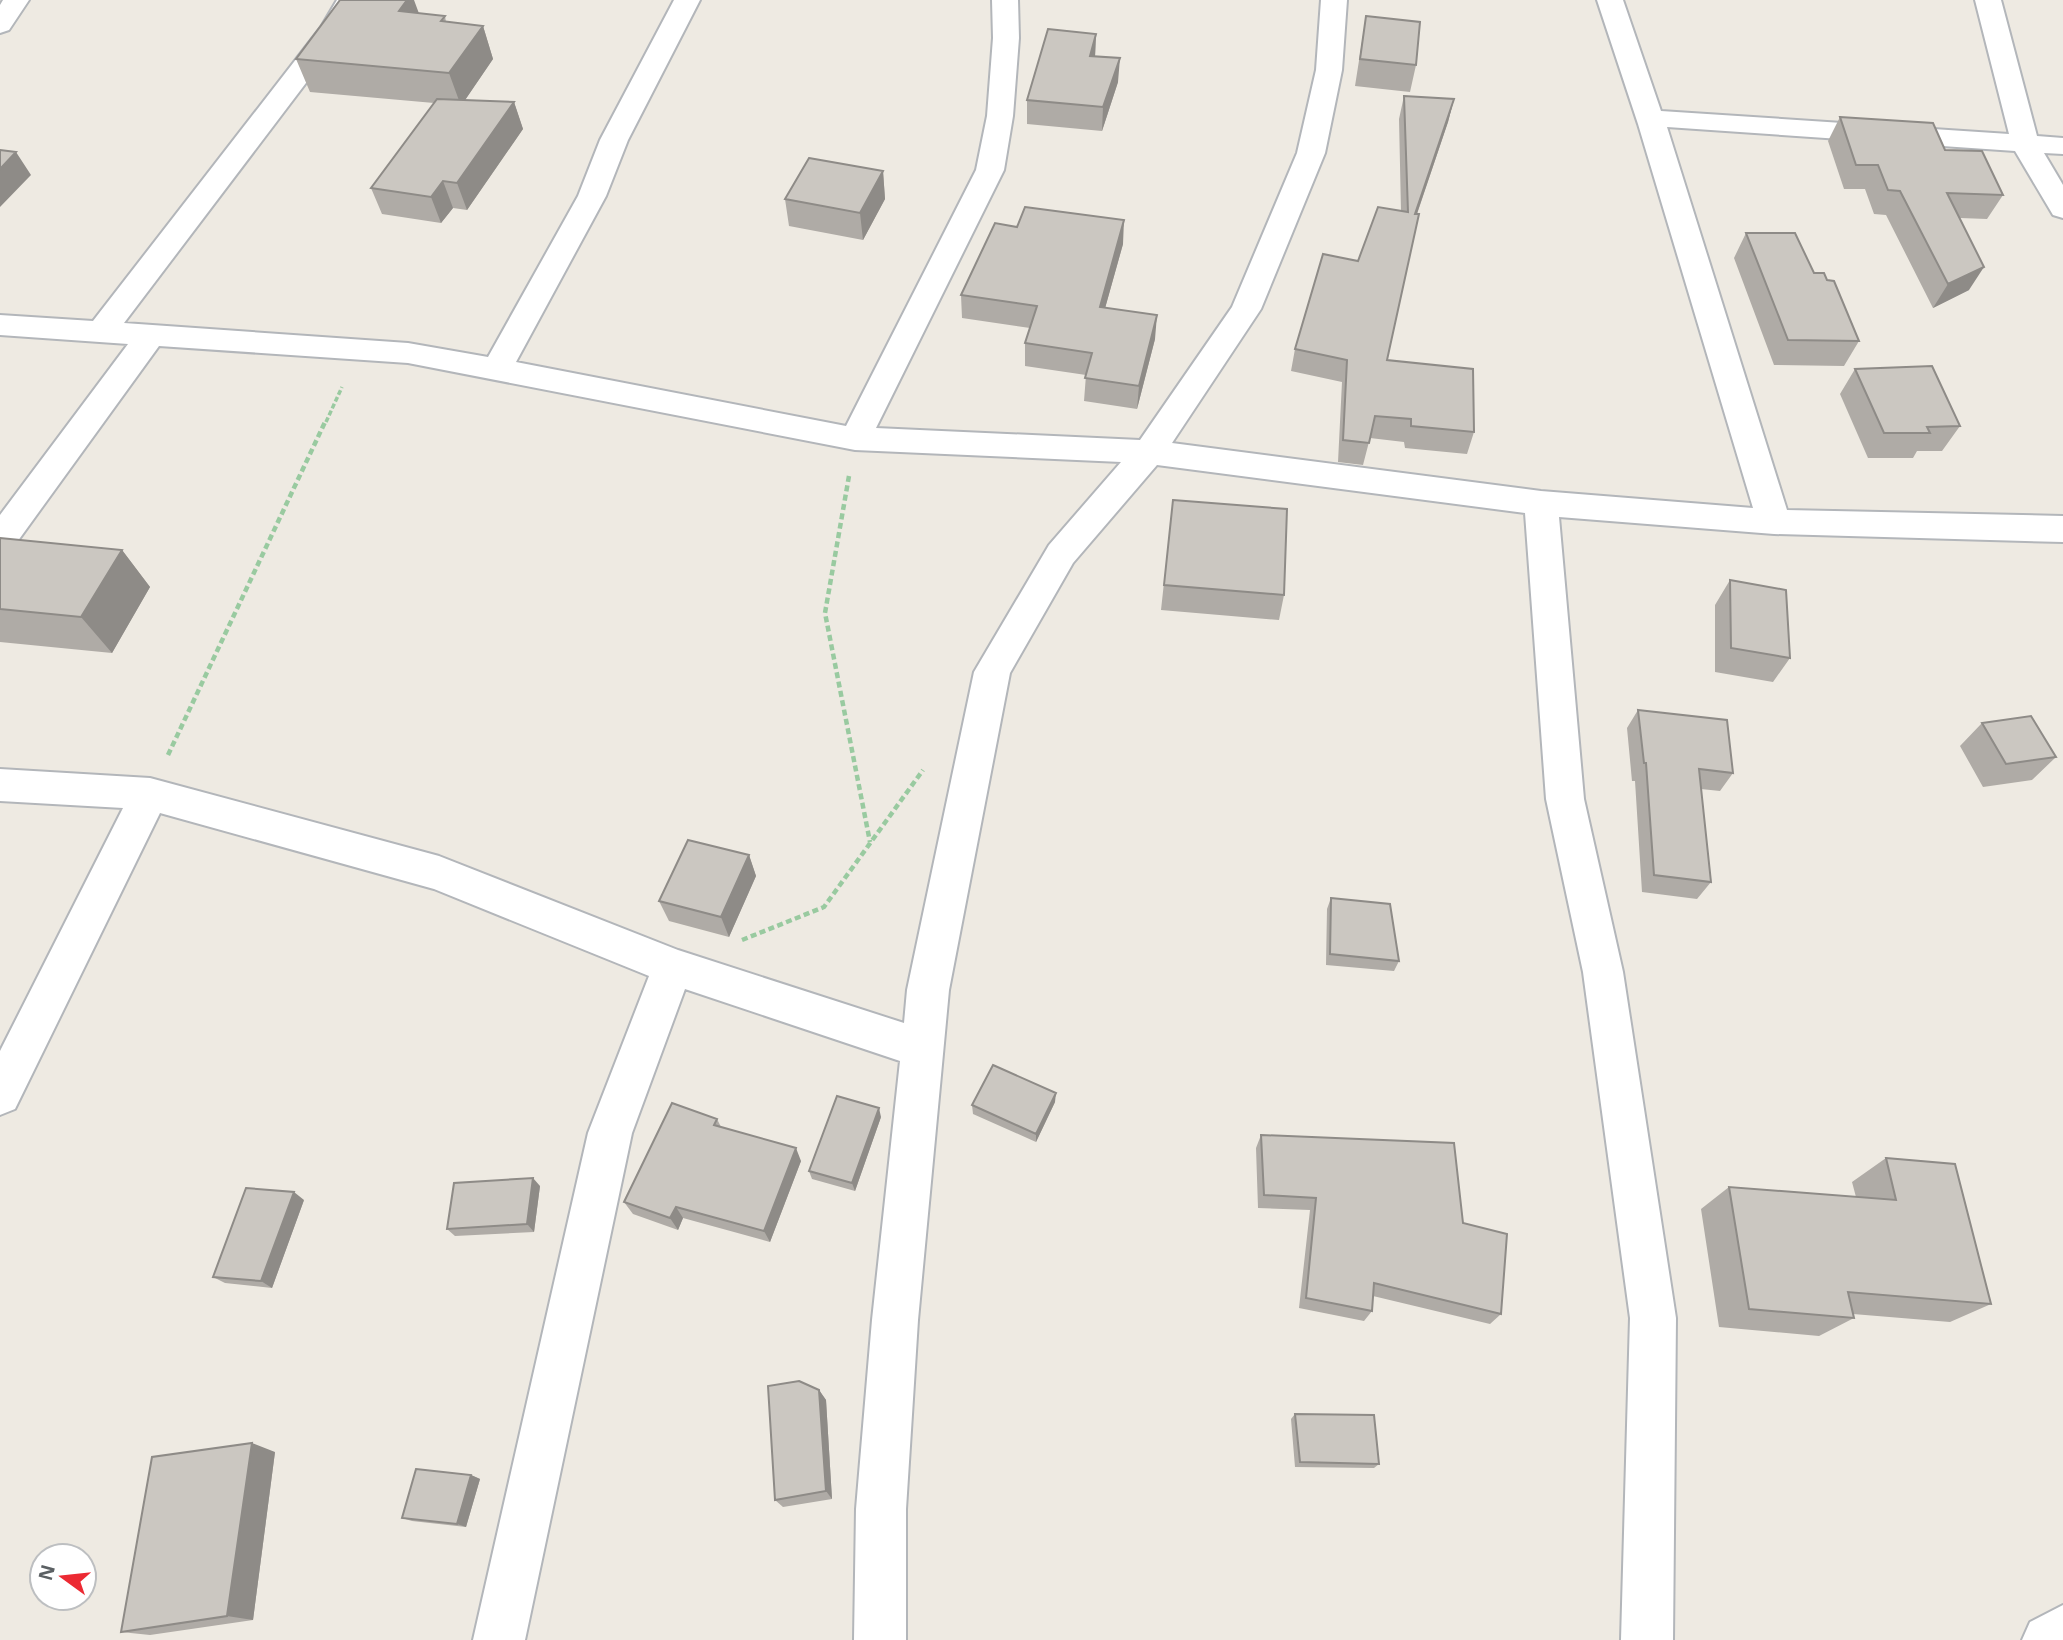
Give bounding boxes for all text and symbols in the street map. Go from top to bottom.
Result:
north arrow [28,1542,98,1612]
text: N [32,1562,61,1583]

